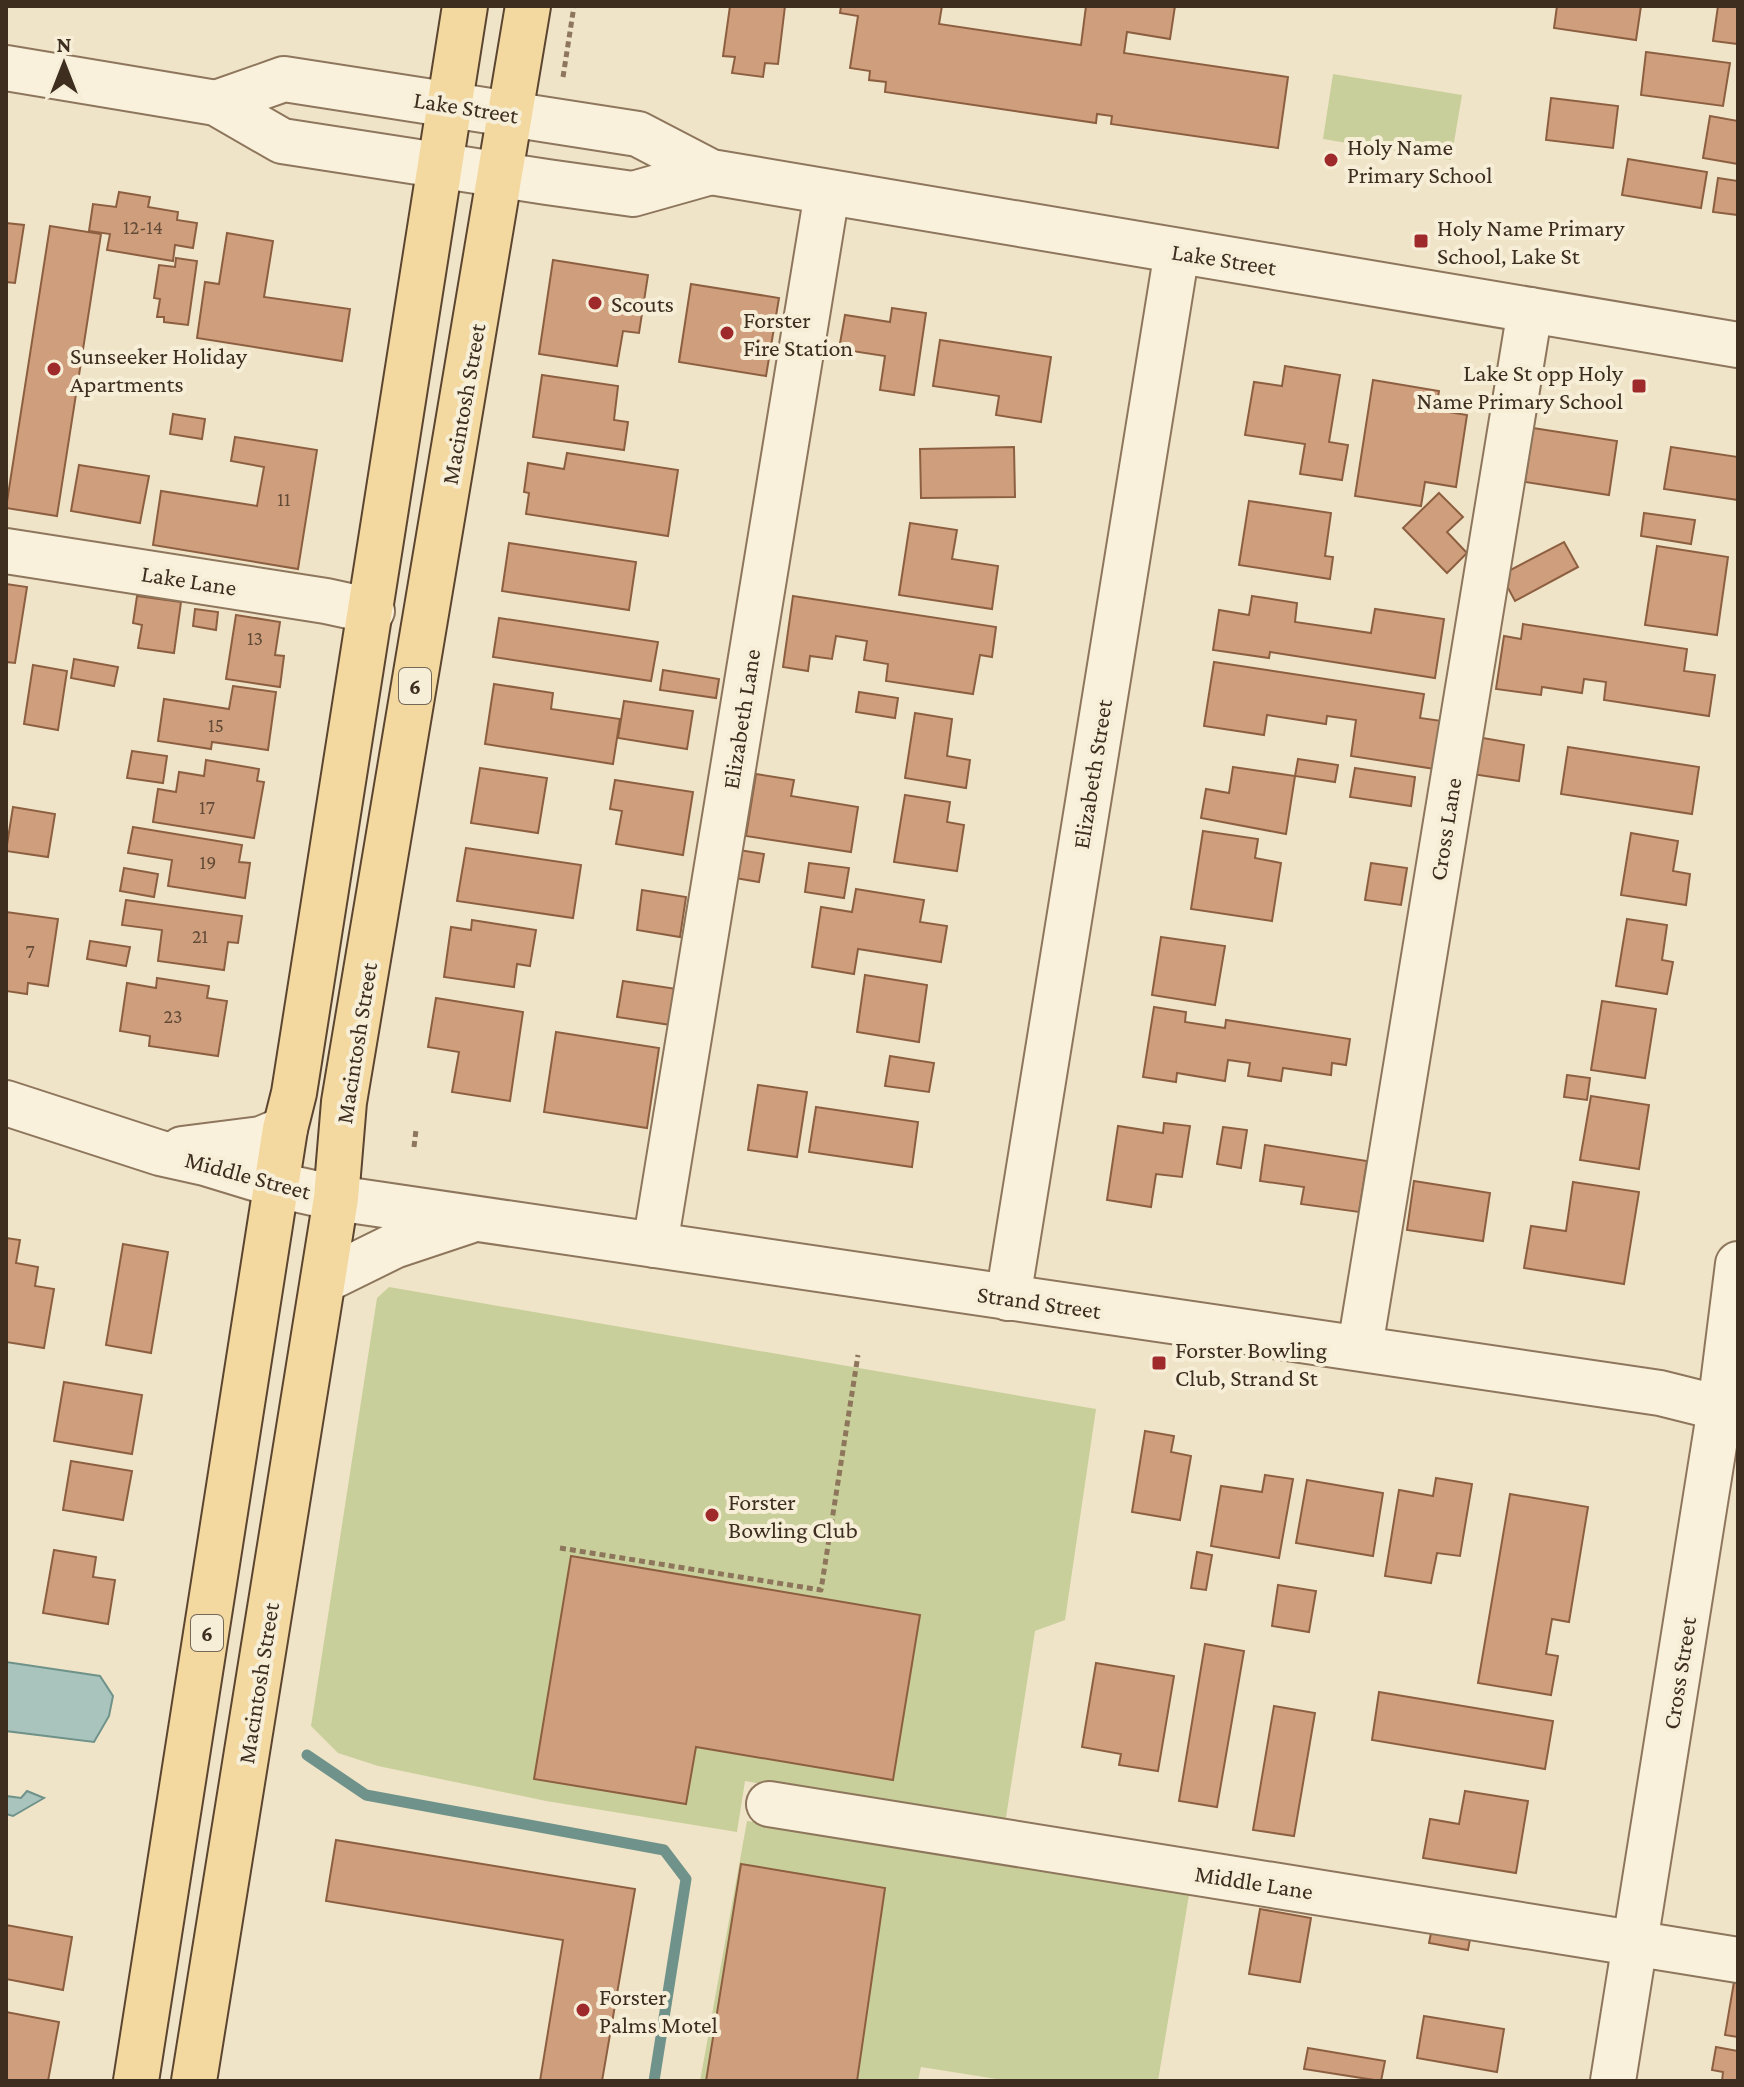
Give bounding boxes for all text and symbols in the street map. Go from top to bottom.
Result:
north arrow [24,24,104,104]
text: N [57,32,72,57]
street label: Lake Street [412,85,521,129]
place label: Holy Name Primary School [1347,133,1492,188]
marker: Holy Name Primary School [1322,151,1340,169]
place label: Holy Name Primary School, Lake St [1437,214,1625,269]
house number: 12-14 [123,216,163,238]
marker: Holy Name Primary School, Lake St [1412,232,1430,250]
street label: Lake Street [1170,237,1279,281]
place label: Scouts [611,290,674,317]
marker: Scouts [586,294,604,312]
place label: Forster Fire Station [743,306,853,361]
street label: Macintosh Street [436,320,491,487]
marker: Forster Fire Station [718,324,736,342]
place label: Sunseeker Holiday Apartments [70,342,248,397]
place label: Lake St opp Holy Name Primary School [1416,359,1624,414]
marker: Sunseeker Holiday Apartments [45,360,63,378]
marker: Lake St opp Holy Name Primary School [1630,377,1648,395]
house number: 11 [277,488,291,510]
street label: Lake Lane [140,559,238,601]
house number: 13 [247,627,263,649]
street label: Elizabeth Lane [717,647,765,791]
road number: 6 [399,668,431,704]
street label: Elizabeth Street [1067,696,1117,851]
house number: 15 [208,714,224,736]
street label: Cross Lane [1424,776,1466,882]
house number: 17 [199,796,215,818]
house number: 19 [200,851,216,873]
house number: 21 [192,925,208,947]
house number: 7 [25,940,35,962]
street label: Macintosh Street [330,959,382,1126]
house number: 23 [163,1005,183,1027]
street label: Middle Street [182,1145,315,1205]
street label: Strand Street [975,1280,1104,1324]
place label: Forster Bowling Club, Strand St [1175,1336,1327,1391]
marker: Forster Bowling Club, Strand St [1150,1354,1168,1372]
place label: Forster Bowling Club [728,1488,858,1543]
marker: Forster Bowling Club [703,1506,721,1524]
street label: Macintosh Street [232,1599,284,1766]
street label: Cross Street [1657,1614,1701,1731]
road number: 6 [191,1615,223,1651]
street label: Middle Lane [1193,1859,1315,1905]
place label: Forster Palms Motel [599,1983,718,2038]
marker: Forster Palms Motel [574,2001,592,2019]

